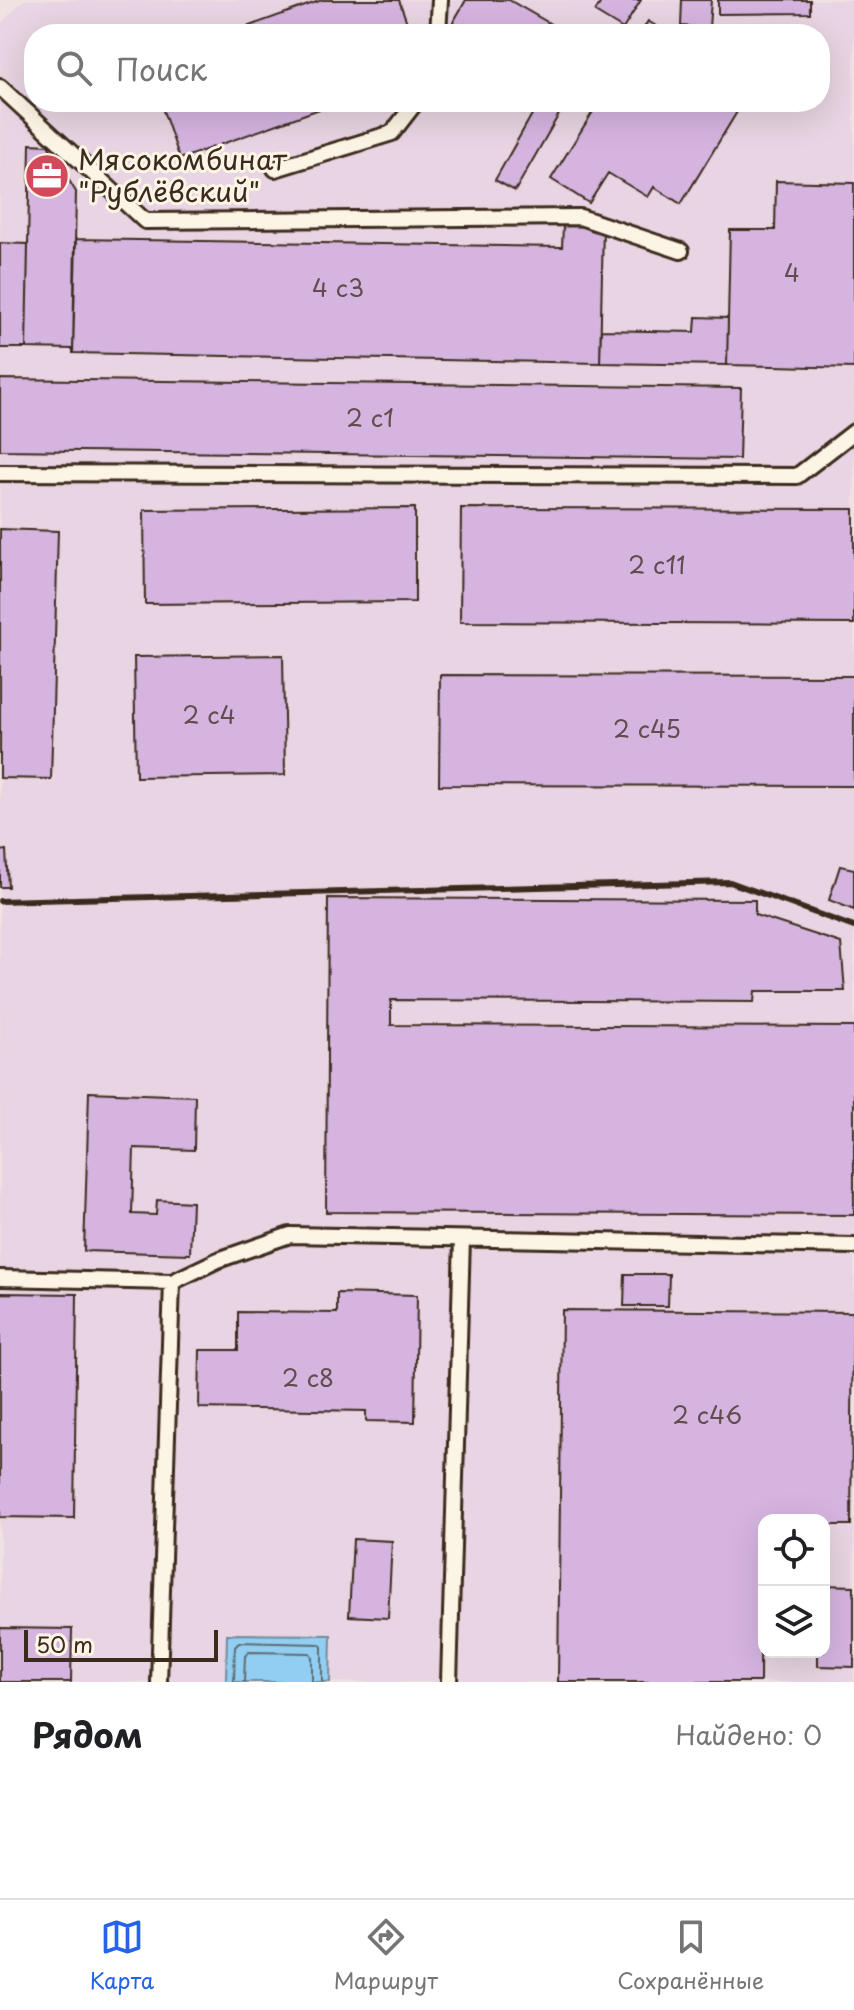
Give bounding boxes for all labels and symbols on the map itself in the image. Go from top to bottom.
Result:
place label: Мясокомбинат "Рублёвский" [78,137,288,212]
office icon: Мясокомбинат "Рублёвский" [23,152,71,200]
house number: 4 [784,254,800,290]
house number: 4 с3 [312,269,364,305]
house number: 2 с1 [346,399,394,435]
house number: 2 с11 [628,546,686,582]
house number: 2 с4 [182,696,236,732]
house number: 2 с45 [613,710,681,746]
house number: 2 с8 [282,1359,334,1395]
house number: 2 с46 [672,1396,742,1432]
scale bar [24,1626,218,1662]

